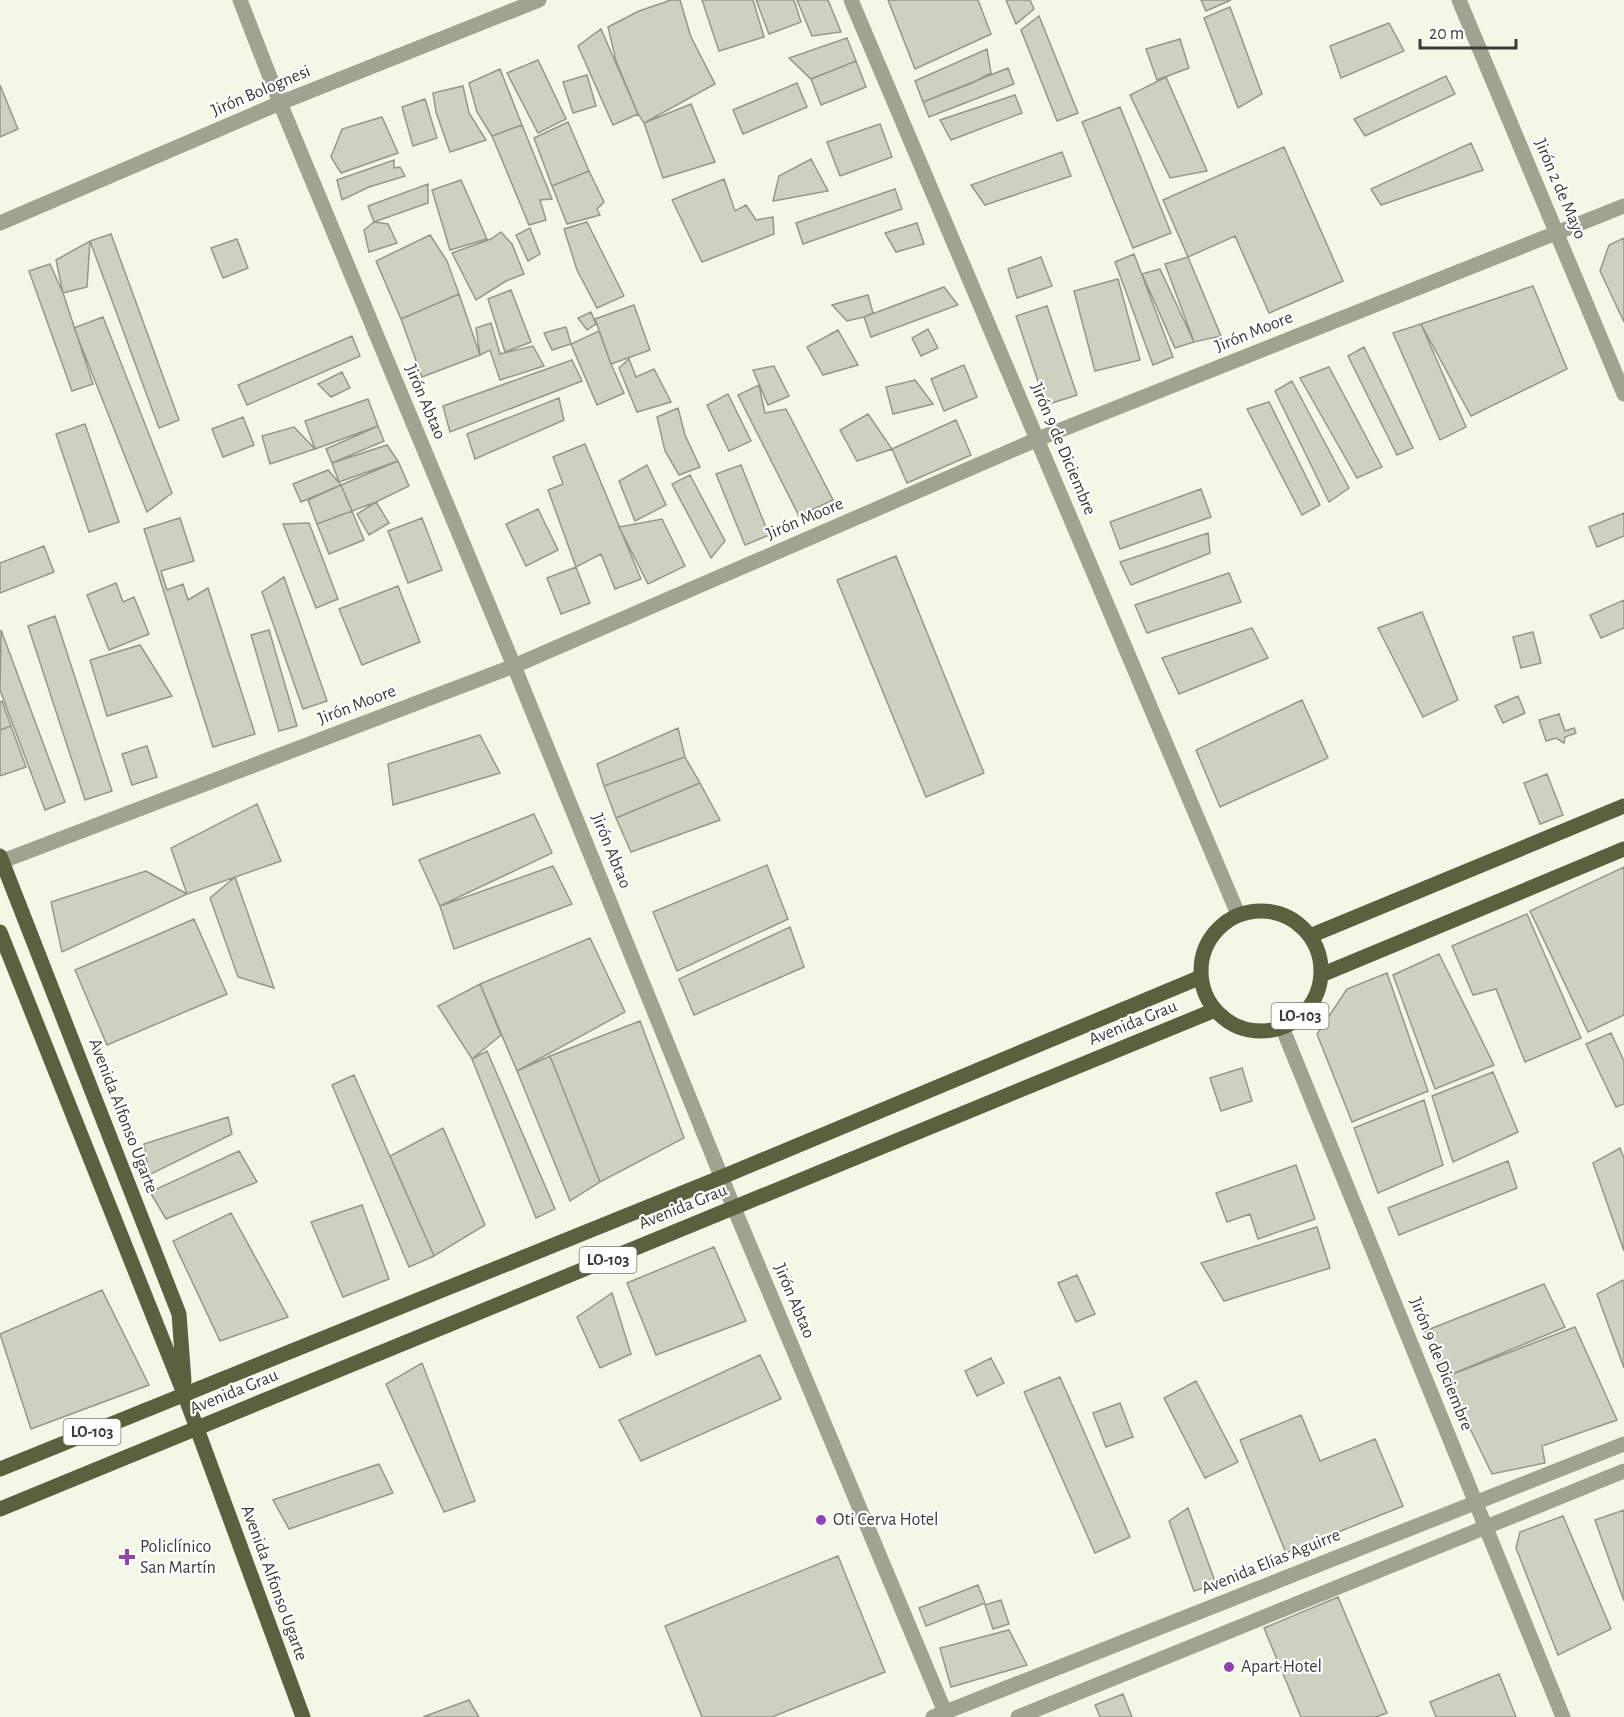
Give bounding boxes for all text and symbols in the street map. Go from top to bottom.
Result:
scale bar [1420,12,1516,50]
text: 20 m [1429,25,1464,43]
street label: Jirón Bolognesi [209,62,313,120]
street label: Jirón 2 de Mayo [1531,136,1589,242]
street label: Jirón Moore [1213,308,1295,356]
street label: Jirón Abtao [401,362,449,442]
street label: Jirón 9 de Diciembre [1027,380,1099,518]
street label: Jirón Moore [764,495,846,543]
street label: Jirón Moore [315,682,399,728]
street label: Jirón Abtao [588,811,634,891]
street label: Avenida Grau [1086,997,1180,1049]
road number: LO-103 [1272,1003,1328,1029]
street label: Avenida Alfonso Ugarte [85,1036,161,1196]
street label: Avenida Grau [636,1181,730,1233]
road number: LO-103 [580,1247,636,1273]
street label: Jirón Abtao [770,1261,818,1341]
street label: Jirón 9 de Diciembre [1406,1295,1476,1433]
street label: Avenida Grau [187,1366,281,1418]
road number: LO-103 [64,1419,121,1445]
street label: Avenida Alfonso Ugarte [238,1503,310,1663]
place label: Oti Cerva Hotel [833,1511,938,1529]
marker: Oti Cerva Hotel [814,1513,828,1527]
street label: Avenida Elías Aguirre [1199,1526,1343,1598]
place label: Policlínico San Martín [140,1538,216,1577]
marker: Policlínico San Martín [118,1548,136,1566]
place label: Apart Hotel [1241,1658,1322,1676]
marker: Apart Hotel [1222,1660,1236,1674]

